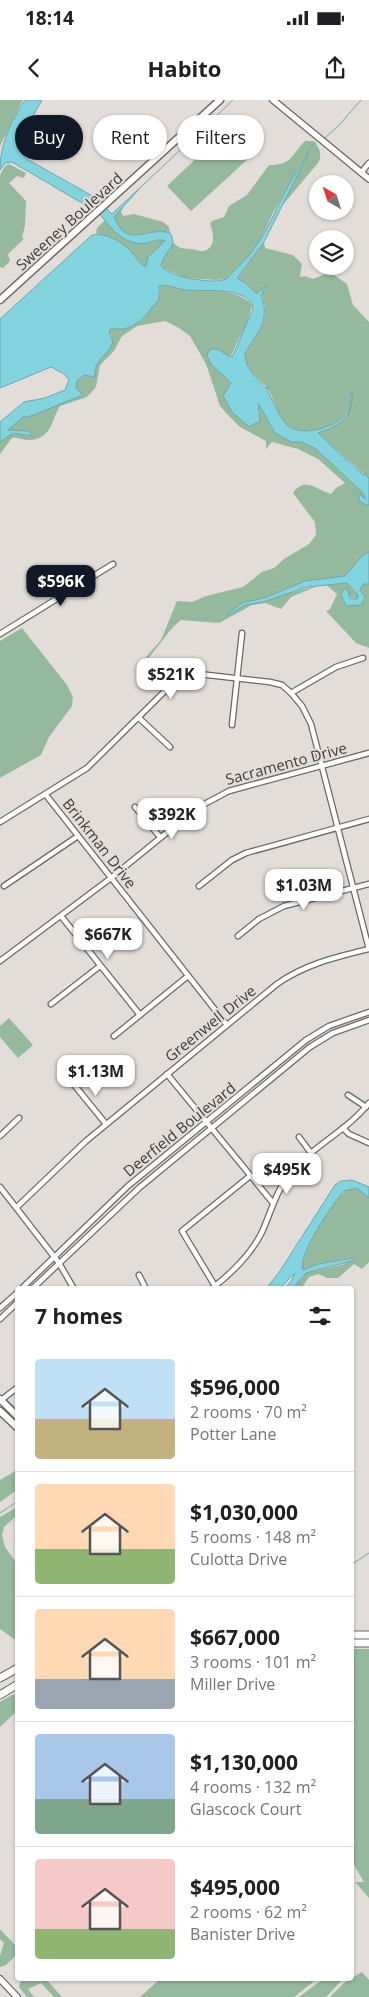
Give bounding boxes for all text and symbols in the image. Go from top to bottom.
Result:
text: 18:14 [25,5,74,31]
text: Habito [148,53,221,83]
icon: back [20,54,48,82]
icon: share [321,54,349,82]
chip: Buy [15,115,83,160]
chip: Rent [93,115,167,160]
chip: Filters [177,115,264,160]
street label: Sweeney Boulevard [11,168,127,274]
north arrow [309,175,354,220]
map controls [309,175,354,275]
button: layers [309,230,354,275]
pin: $596K [26,564,96,607]
text: $596K [37,570,85,592]
pin: $521K [136,658,206,700]
text: $521K [147,663,195,685]
street label: Sacramento Drive [223,737,349,789]
street label: Brinkman Drive [59,794,141,892]
pin: $392K [137,798,207,840]
text: $392K [148,803,196,825]
pin: $1.03M [263,868,345,911]
text: $1.03M [276,874,332,896]
pin: $667K [73,918,143,960]
text: $667K [84,923,132,945]
street label: Greenwell Drive [160,980,260,1066]
pin: $1.13M [55,1054,137,1097]
text: $1.13M [68,1060,124,1082]
street label: Deerfield Boulevard [119,1077,239,1181]
pin: $495K [252,1152,322,1195]
text: $495K [263,1158,311,1180]
text: 7 homes [35,1302,123,1330]
icon: filters [306,1302,334,1330]
text: $596,000 [190,1373,280,1401]
icon: home [75,1379,135,1439]
text: 2 rooms · 70 m² [190,1401,307,1423]
text: Potter Lane [190,1423,276,1445]
text: $1,030,000 [190,1498,298,1526]
icon: home [75,1504,135,1564]
text: 5 rooms · 148 m² [190,1526,316,1548]
text: Culotta Drive [190,1548,287,1570]
text: $667,000 [190,1623,280,1651]
icon: home [75,1629,135,1689]
text: 3 rooms · 101 m² [190,1651,316,1673]
text: Miller Drive [190,1673,275,1695]
text: $1,130,000 [190,1748,298,1776]
icon: home [75,1754,135,1814]
text: 4 rooms · 132 m² [190,1776,316,1798]
text: Glascock Court [190,1798,301,1820]
text: $495,000 [190,1873,280,1901]
icon: home [75,1879,135,1939]
text: 2 rooms · 62 m² [190,1901,307,1923]
text: Banister Drive [190,1923,295,1945]

